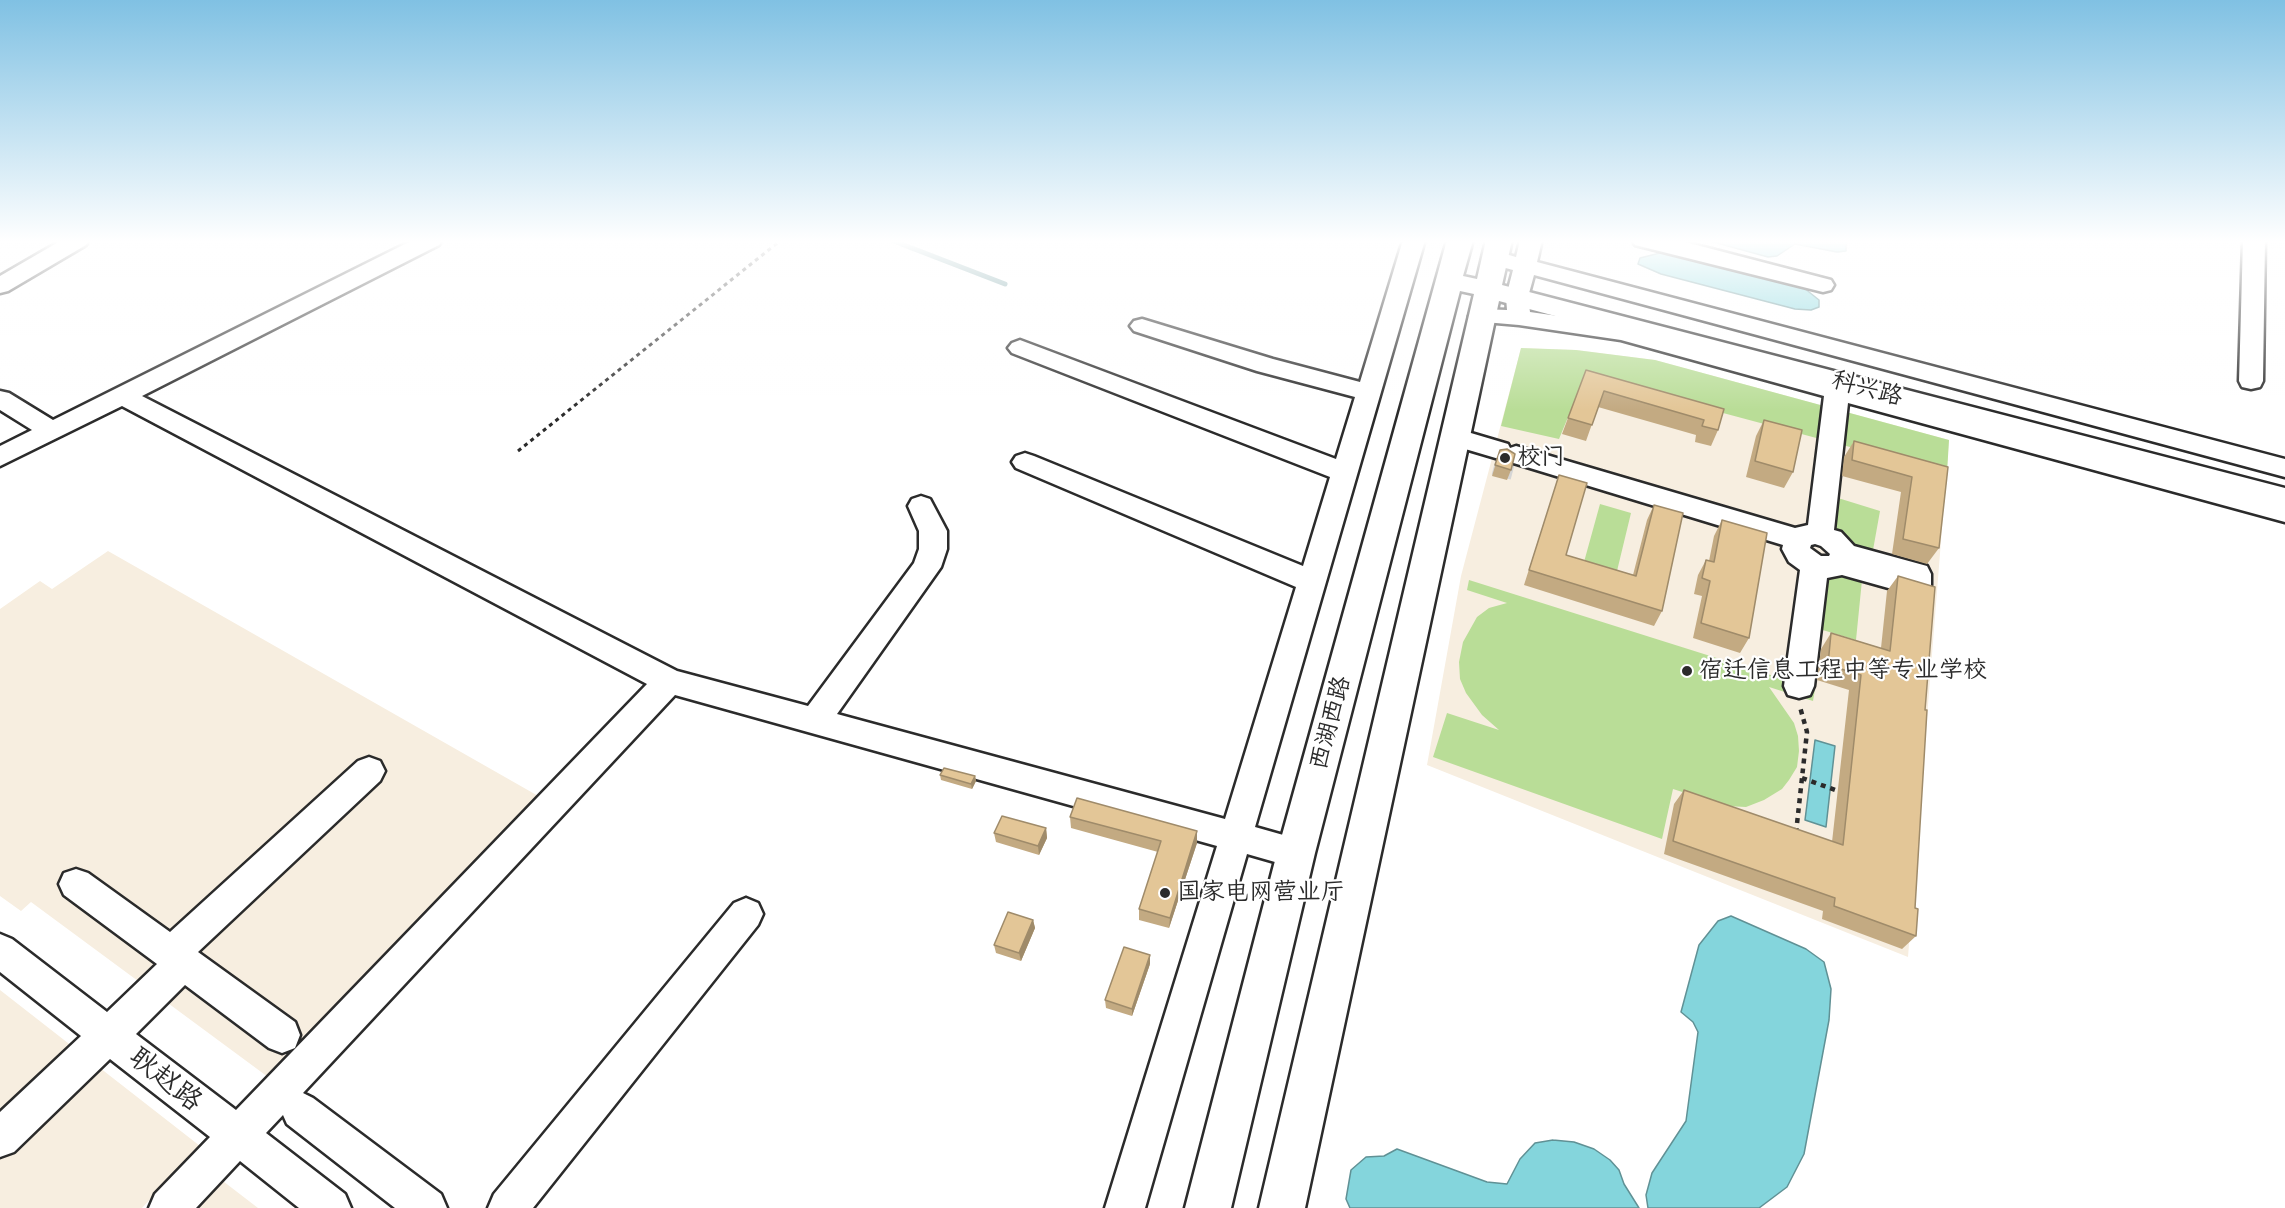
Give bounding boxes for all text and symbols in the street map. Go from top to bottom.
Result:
street label: 科兴路 [1828,366,1906,412]
place label: 校门 [1517,444,1565,472]
marker: 校门 [1498,451,1512,465]
place label: 宿迁信息工程中等专业学校 [1699,657,1987,685]
marker: 宿迁信息工程中等专业学校 [1680,664,1694,678]
street label: 西湖西路 [1305,673,1357,773]
place label: 国家电网营业厅 [1177,879,1345,907]
marker: 国家电网营业厅 [1158,886,1172,900]
street label: 耿赵路 [122,1041,208,1119]

